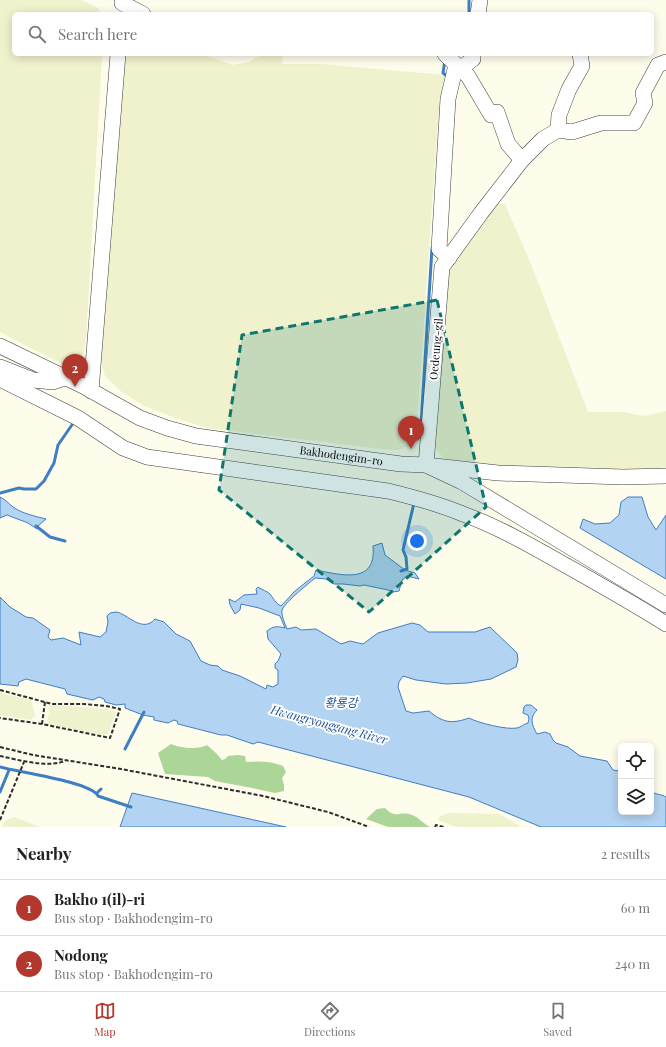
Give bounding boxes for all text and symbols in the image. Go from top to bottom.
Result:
search box [12,12,654,56]
icon: search [26,23,48,45]
text: Search here [58,24,137,44]
street label: Oedeung-gil [425,317,446,380]
pin: 2 [62,354,88,387]
pin: 1 [398,416,424,449]
street label: Bakhodengim-ro [299,442,384,468]
your location [407,531,427,551]
water label: 황룡강 [324,694,360,710]
water label: Hwangryonggang River [268,700,390,748]
map controls [618,743,654,815]
button: locate [618,743,654,779]
button: layers [618,779,654,815]
text: Nearby [16,842,71,864]
text: 2 results [601,845,650,862]
text: Bakho 1(il)-ri [54,889,145,909]
text: 1 [27,899,31,916]
text: 60 m [621,899,650,916]
text: Bus stop · Bakhodengim-ro [54,909,213,926]
text: Nodong [54,945,108,965]
text: 2 [26,955,32,972]
text: 240 m [615,955,650,972]
text: Bus stop · Bakhodengim-ro [54,965,213,982]
tab: Map [94,1000,116,1039]
tab: Directions [304,1000,355,1039]
tab: Saved [543,1000,572,1039]

